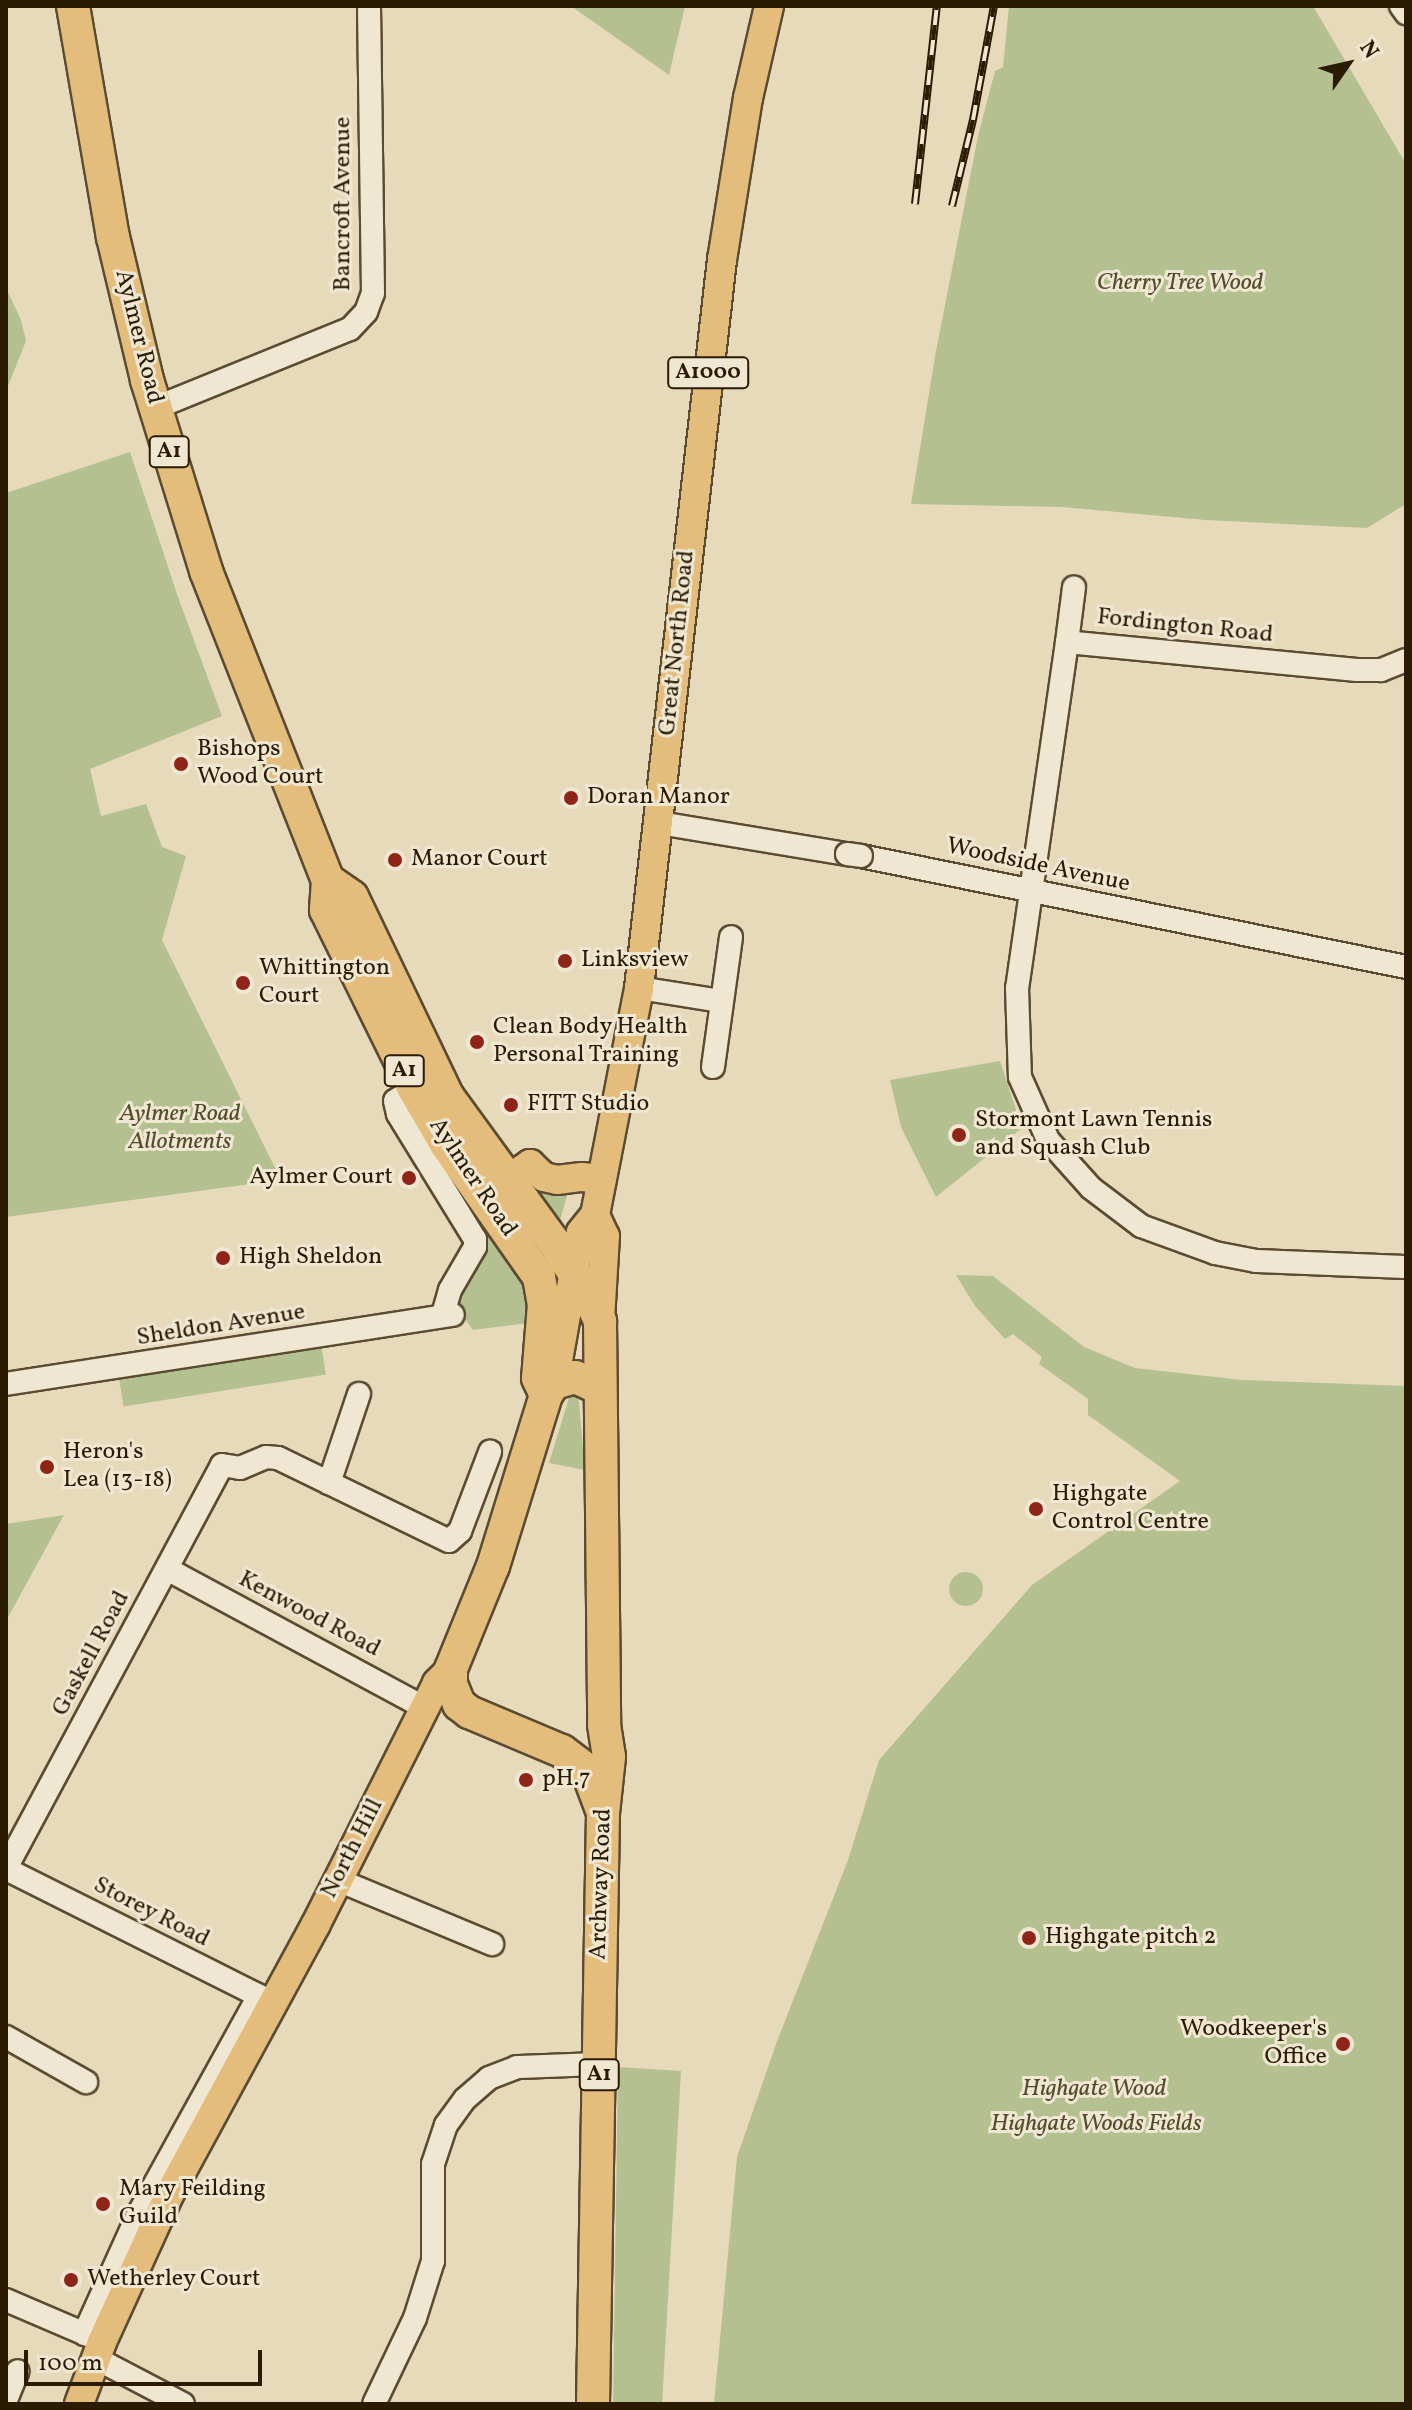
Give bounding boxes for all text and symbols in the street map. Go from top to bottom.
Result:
north arrow [1308,24,1388,104]
text: N [1351,35,1386,66]
street label: Bancroft Avenue [330,117,358,291]
street label: Aylmer Road [107,267,169,407]
park label: Cherry Tree Wood [1097,270,1263,298]
road number: A1000 [666,355,750,391]
road number: A1 [147,434,191,470]
street label: Great North Road [654,549,702,737]
street label: Fordington Road [1096,603,1274,651]
place label: Bishops Wood Court [197,736,323,792]
marker: Bishops Wood Court [172,755,190,773]
place label: Doran Manor [587,784,730,812]
marker: Doran Manor [562,789,580,807]
street label: Woodside Avenue [944,832,1132,900]
place label: Manor Court [411,846,548,874]
marker: Manor Court [386,851,404,869]
place label: Linksview [581,947,688,975]
marker: Linksview [556,952,574,970]
place label: Whittington Court [259,955,390,1011]
marker: Whittington Court [234,974,252,992]
place label: Clean Body Health Personal Training [493,1014,689,1070]
marker: Clean Body Health Personal Training [468,1033,486,1051]
road number: A1 [382,1053,426,1089]
place label: FITT Studio [527,1091,650,1119]
marker: FITT Studio [502,1096,520,1114]
park label: Aylmer Road Allotments [119,1101,241,1157]
place label: Stormont Lawn Tennis and Squash Club [975,1107,1213,1163]
street label: Aylmer Road [422,1113,522,1243]
marker: Stormont Lawn Tennis and Squash Club [950,1126,968,1144]
place label: Aylmer Court [249,1164,393,1192]
marker: Aylmer Court [400,1169,418,1187]
place label: High Sheldon [239,1244,382,1272]
marker: High Sheldon [214,1249,232,1267]
street label: Sheldon Avenue [135,1298,307,1354]
place label: Heron's Lea (13-18) [63,1439,172,1495]
marker: Heron's Lea (13-18) [38,1458,56,1476]
place label: Highgate Control Centre [1052,1481,1209,1537]
marker: Highgate Control Centre [1027,1500,1045,1518]
street label: Kenwood Road [233,1566,385,1664]
street label: Gaskell Road [47,1587,137,1721]
place label: pH.7 [542,1766,591,1794]
marker: pH.7 [517,1771,535,1789]
street label: North Hill [316,1794,390,1904]
street label: Archway Road [585,1807,619,1961]
street label: Storey Road [88,1871,214,1955]
place label: Highgate pitch 2 [1045,1924,1216,1952]
marker: Highgate pitch 2 [1020,1929,1038,1947]
place label: Woodkeeper's Office [1180,2016,1327,2072]
marker: Woodkeeper's Office [1334,2035,1352,2053]
road number: A1 [577,2057,621,2093]
park label: Highgate Wood [1022,2076,1166,2104]
park label: Highgate Woods Fields [990,2111,1202,2139]
place label: Mary Feilding Guild [119,2176,267,2232]
marker: Mary Feilding Guild [94,2195,112,2213]
place label: Wetherley Court [87,2266,261,2294]
marker: Wetherley Court [62,2271,80,2289]
scale bar [28,2334,266,2384]
text: 100 m [38,2347,103,2381]

